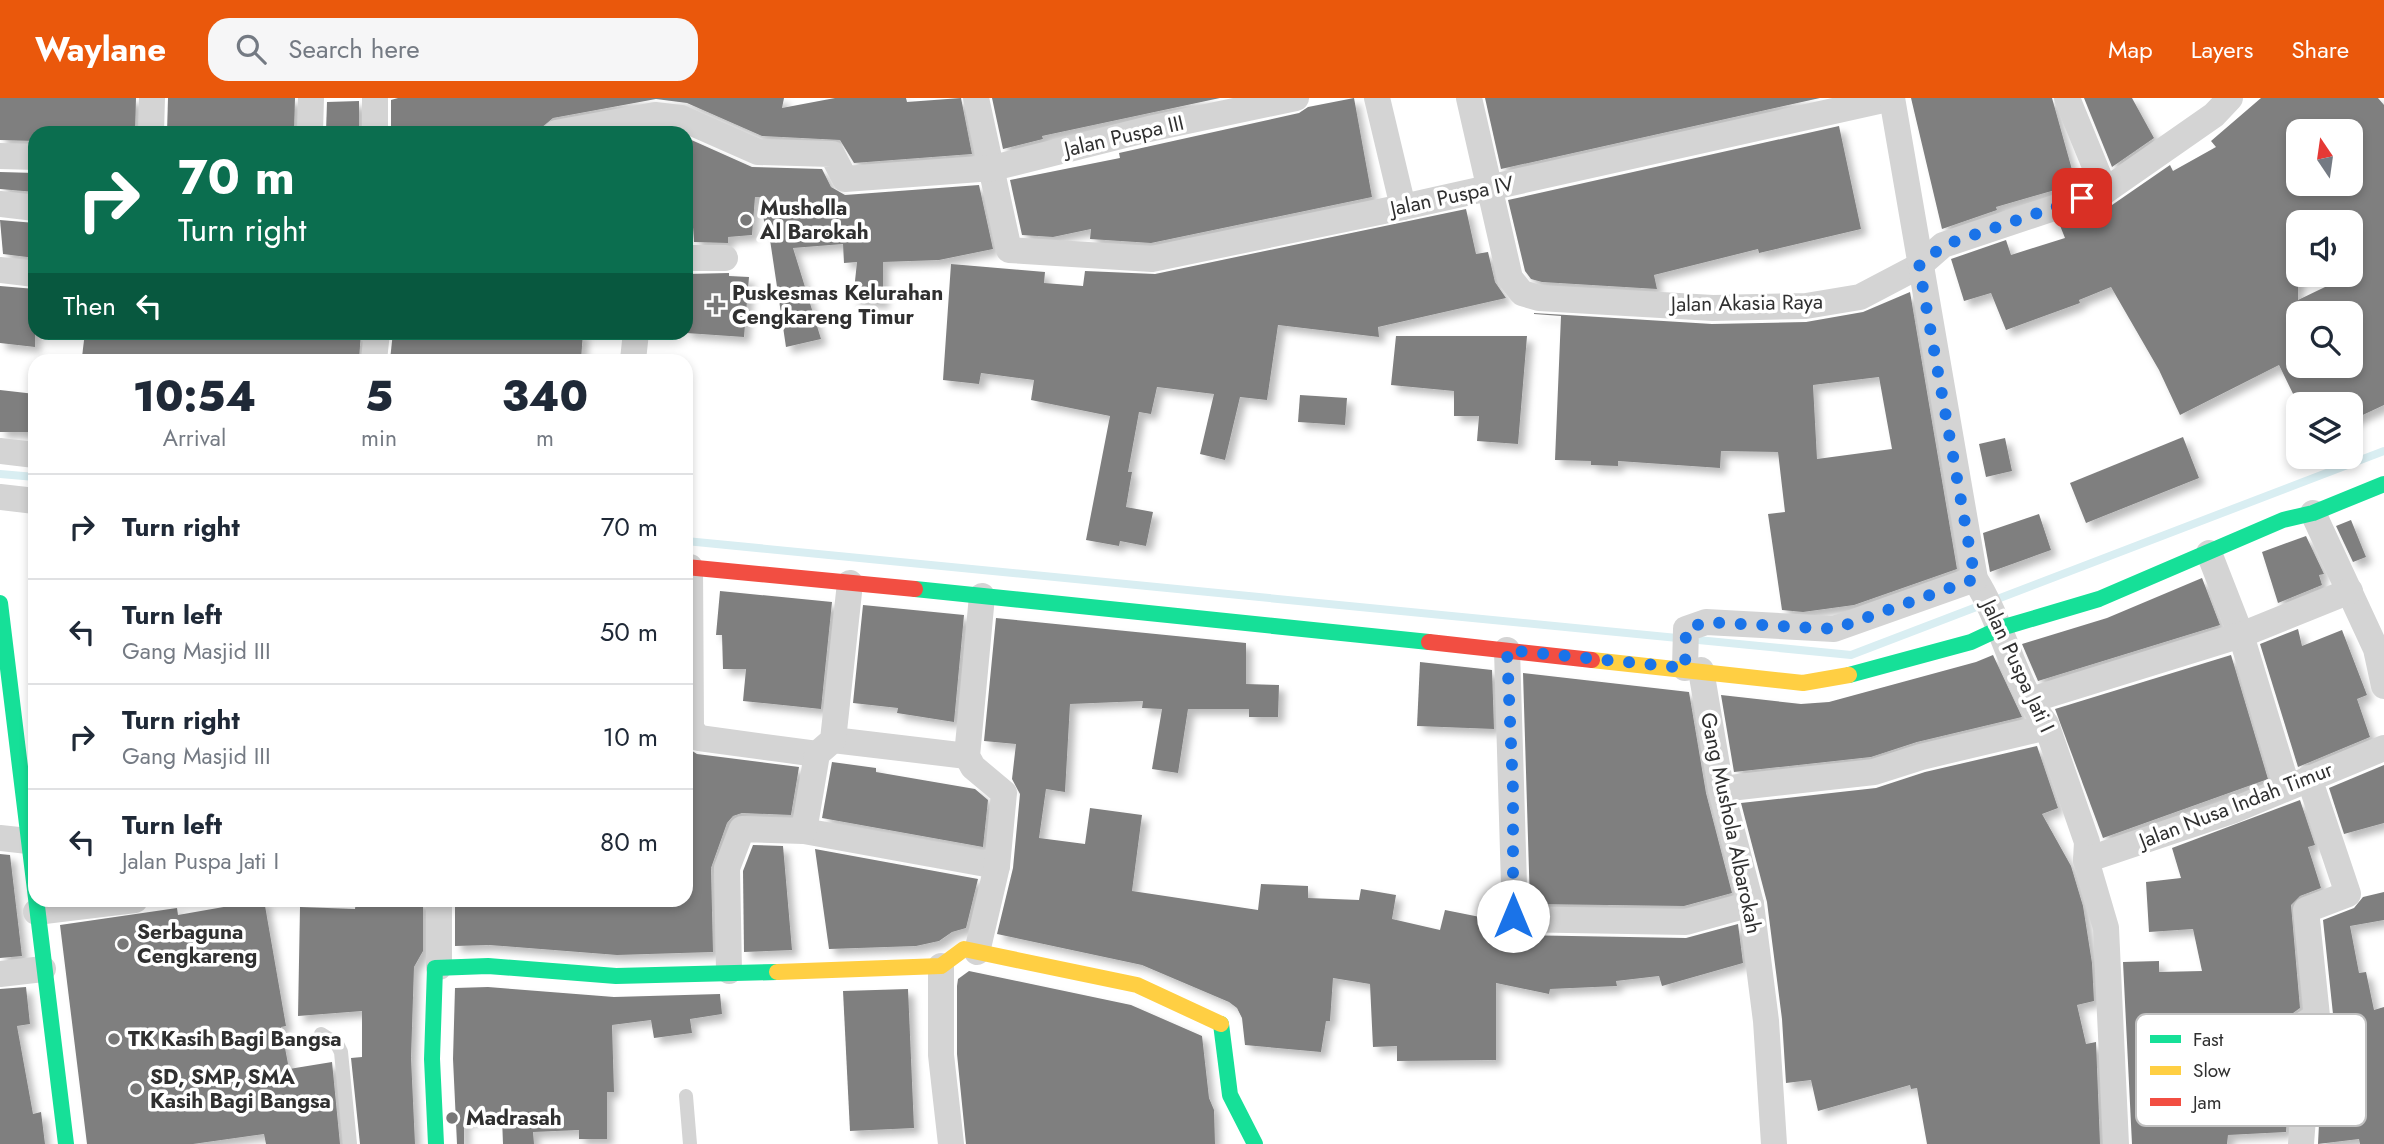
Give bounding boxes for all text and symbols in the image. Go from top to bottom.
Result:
search box [208,18,698,81]
text: Waylane [35,26,166,73]
icon: search [232,30,270,68]
text: Search here [288,30,420,68]
text: Map [2108,32,2153,67]
text: Layers [2191,32,2253,67]
text: Share [2291,32,2349,67]
street label: Jalan Puspa III [1058,108,1187,165]
north arrow [2286,119,2362,196]
map controls [2286,119,2363,469]
text: 70 m [178,142,295,212]
icon: right [63,154,154,245]
street label: Jalan Puspa IV [1385,168,1517,224]
pin [2052,168,2112,228]
icon: arrive [2063,179,2101,217]
place label: Musholla Al Barokah [759,193,869,247]
text: Turn right [178,207,307,253]
button: sound [2286,210,2363,287]
marker: Musholla Al Barokah [738,212,754,228]
place label: Puskesmas Kelurahan Cengkareng Timur [732,278,943,332]
text: Then [63,287,116,325]
icon: left [130,287,168,325]
street label: Jalan Akasia Raya [1668,287,1823,319]
marker: Puskesmas Kelurahan Cengkareng Timur [706,295,726,315]
button: search [2286,301,2363,378]
text: 10:54 [133,366,256,427]
text: 5 [365,366,393,427]
text: 340 [502,366,588,427]
button: layers [2286,392,2363,469]
text: Arrival [163,421,226,455]
text: min [361,421,397,455]
text: m [536,421,554,455]
icon: right [63,508,101,546]
text: Turn right [122,508,240,546]
text: 70 m [601,508,658,546]
street label: Jalan Puspa Jati I [1973,592,2062,737]
text: Turn left [122,596,222,634]
icon: left [63,613,101,651]
text: 50 m [600,613,658,651]
text: Gang Masjid III [122,634,271,668]
text: Turn right [122,701,240,739]
street label: Gang Mushola Albarokah [1693,710,1769,936]
icon: right [63,718,101,756]
text: 10 m [603,718,658,756]
text: Gang Masjid III [122,739,271,773]
street label: Jalan Nusa Indah Timur [2132,754,2338,857]
text: Turn left [122,806,222,844]
icon: left [63,823,101,861]
text: 80 m [600,823,658,861]
text: Jalan Puspa Jati I [122,844,279,878]
position arrow [1476,879,1550,953]
place label: Serbaguna Cengkareng [137,917,257,971]
marker: Serbaguna Cengkareng [115,936,131,952]
legend [2136,1014,2366,1126]
place label: TK Kasih Bagi Bangsa [128,1024,342,1054]
text: Fast [2193,1026,2224,1053]
marker: TK Kasih Bagi Bangsa [106,1031,122,1047]
text: Slow [2193,1057,2231,1084]
place label: SD, SMP, SMA Kasih Bagi Bangsa [150,1062,331,1116]
marker: SD, SMP, SMA Kasih Bagi Bangsa [128,1081,144,1097]
text: Jam [2190,1089,2222,1116]
place label: Madrasah [466,1103,562,1133]
marker: Madrasah [444,1110,460,1126]

